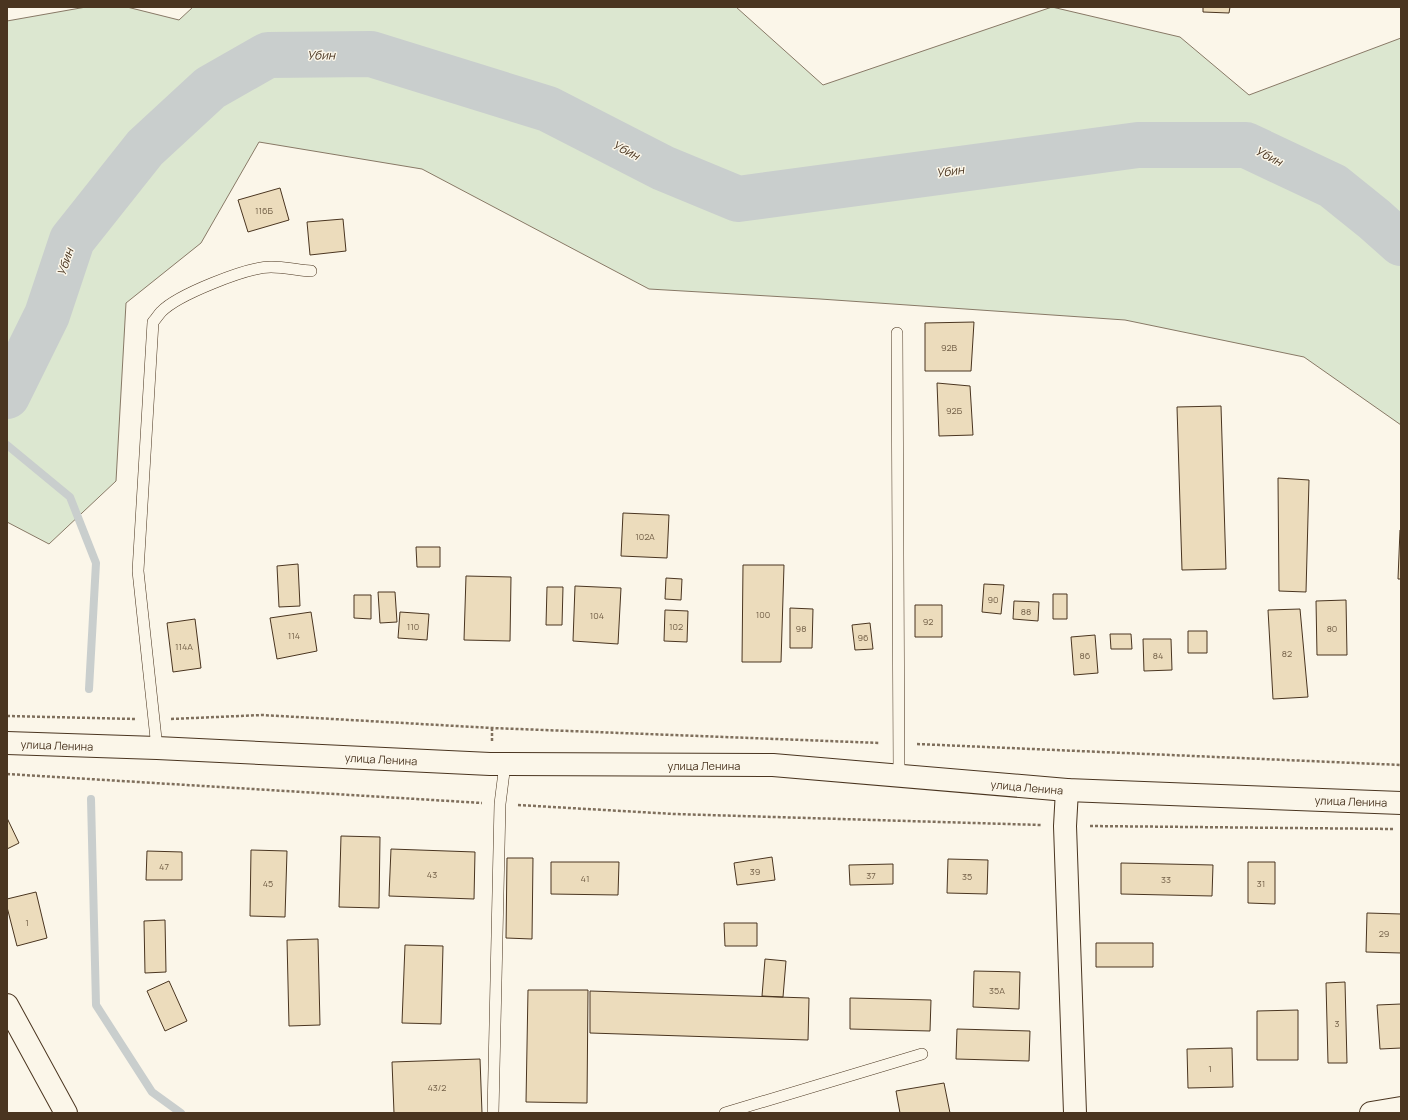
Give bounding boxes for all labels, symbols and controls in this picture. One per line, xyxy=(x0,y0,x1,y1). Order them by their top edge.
water label: Убин xyxy=(307,46,336,64)
water label: Убин xyxy=(610,136,643,164)
water label: Убин xyxy=(1253,142,1286,170)
water label: Убин xyxy=(935,160,966,181)
house number: 116Б xyxy=(255,204,274,217)
water label: Убин xyxy=(53,245,78,278)
house number: 92В xyxy=(941,341,958,354)
house number: 92Б xyxy=(946,404,963,417)
house number: 102А xyxy=(635,530,655,543)
house number: 90 xyxy=(987,593,999,606)
house number: 88 xyxy=(1021,605,1031,618)
house number: 100 xyxy=(756,608,770,621)
house number: 104 xyxy=(590,609,604,622)
house number: 92 xyxy=(923,615,933,628)
house number: 110 xyxy=(407,620,419,633)
house number: 102 xyxy=(669,620,683,633)
house number: 98 xyxy=(796,622,806,635)
house number: 80 xyxy=(1327,622,1337,635)
house number: 114 xyxy=(288,629,300,642)
house number: 96 xyxy=(857,631,869,644)
house number: 114А xyxy=(175,640,193,653)
house number: 82 xyxy=(1282,647,1292,660)
house number: 86 xyxy=(1080,649,1091,662)
house number: 84 xyxy=(1153,649,1163,662)
street label: улица Ленина xyxy=(20,736,94,754)
street label: улица Ленина xyxy=(344,750,418,768)
street label: улица Ленина xyxy=(668,758,740,773)
street label: улица Ленина xyxy=(990,776,1064,798)
street label: улица Ленина xyxy=(1314,792,1388,810)
house number: 47 xyxy=(159,860,169,873)
house number: 39 xyxy=(750,865,760,878)
house number: 43 xyxy=(427,868,437,881)
house number: 37 xyxy=(866,869,876,882)
house number: 35 xyxy=(962,870,972,883)
house number: 41 xyxy=(581,872,589,885)
house number: 33 xyxy=(1161,873,1171,886)
house number: 45 xyxy=(263,877,273,890)
house number: 31 xyxy=(1257,877,1265,890)
house number: 1 xyxy=(25,916,29,929)
house number: 29 xyxy=(1379,927,1389,940)
house number: 35А xyxy=(989,984,1005,997)
house number: 3 xyxy=(1335,1017,1340,1030)
house number: 1 xyxy=(1208,1062,1212,1075)
house number: 43/2 xyxy=(428,1081,446,1094)

